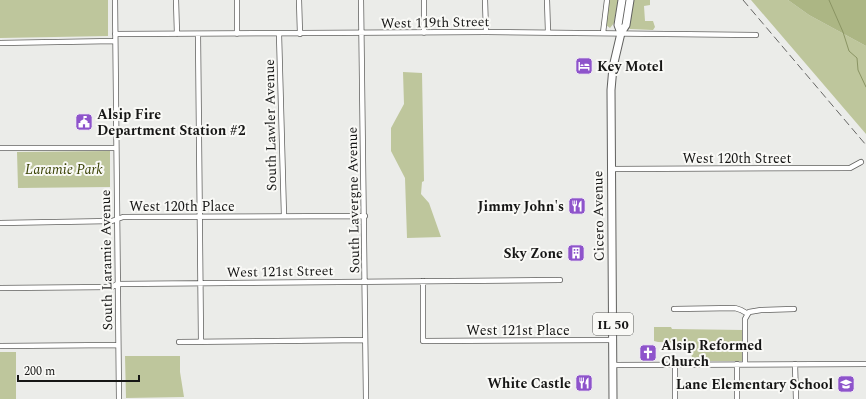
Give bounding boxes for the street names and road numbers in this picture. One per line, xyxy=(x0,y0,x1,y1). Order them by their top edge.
street label: West 119th Street xyxy=(380,11,490,34)
street label: South Lawler Avenue xyxy=(259,59,282,191)
street label: South Lavergne Avenue xyxy=(342,126,365,273)
street label: West 120th Street xyxy=(683,148,792,169)
street label: Cicero Avenue xyxy=(587,170,610,262)
street label: South Laramie Avenue xyxy=(95,189,118,331)
street label: West 120th Place xyxy=(129,196,235,217)
street label: West 121st Street xyxy=(226,260,334,283)
road number: IL 50 xyxy=(593,313,633,335)
street label: West 121st Place xyxy=(466,320,570,341)

